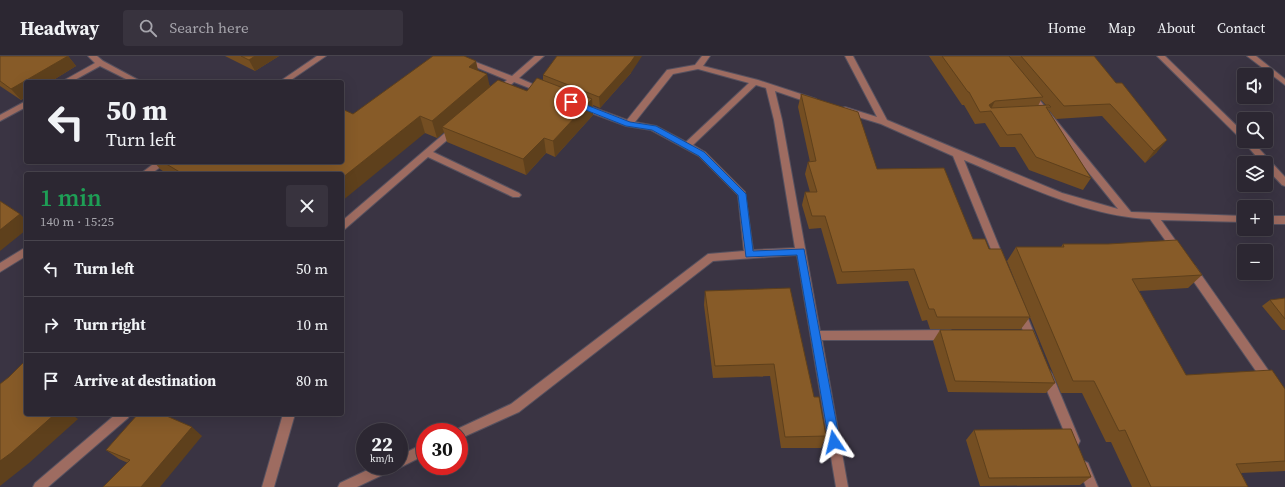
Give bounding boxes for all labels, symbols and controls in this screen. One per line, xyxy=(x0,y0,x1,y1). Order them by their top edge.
search box xyxy=(123,10,403,46)
text: Headway xyxy=(20,15,99,41)
icon: search xyxy=(137,17,159,39)
text: Search here xyxy=(169,17,249,38)
text: Home xyxy=(1048,18,1086,38)
text: Map xyxy=(1108,18,1135,38)
text: About xyxy=(1157,18,1195,38)
text: Contact xyxy=(1217,18,1265,38)
map controls xyxy=(1237,68,1273,280)
button: sound xyxy=(1237,68,1273,104)
pin xyxy=(554,85,588,119)
text: 50 m xyxy=(106,91,168,129)
icon: arrive xyxy=(560,91,582,113)
icon: left xyxy=(40,96,92,148)
button: search xyxy=(1237,112,1273,148)
text: Turn left xyxy=(106,127,176,152)
button: layers xyxy=(1237,156,1273,192)
text: 1 min xyxy=(40,181,102,214)
button: close xyxy=(286,185,328,227)
button: + xyxy=(1237,200,1273,236)
text: 140 m · 15:25 xyxy=(40,213,114,230)
button: − xyxy=(1237,244,1273,280)
icon: left xyxy=(40,258,62,280)
text: Turn left xyxy=(74,258,134,279)
text: 50 m xyxy=(296,258,328,279)
icon: right xyxy=(40,314,62,336)
text: Turn right xyxy=(74,314,146,335)
text: 10 m xyxy=(296,314,328,335)
icon: arrive xyxy=(40,370,62,392)
text: Arrive at destination xyxy=(74,370,216,391)
text: 80 m xyxy=(296,370,328,391)
position arrow xyxy=(813,421,855,463)
speed limit sign: 30 xyxy=(416,423,468,475)
text: 22 xyxy=(371,430,393,458)
text: km/h xyxy=(370,452,394,465)

